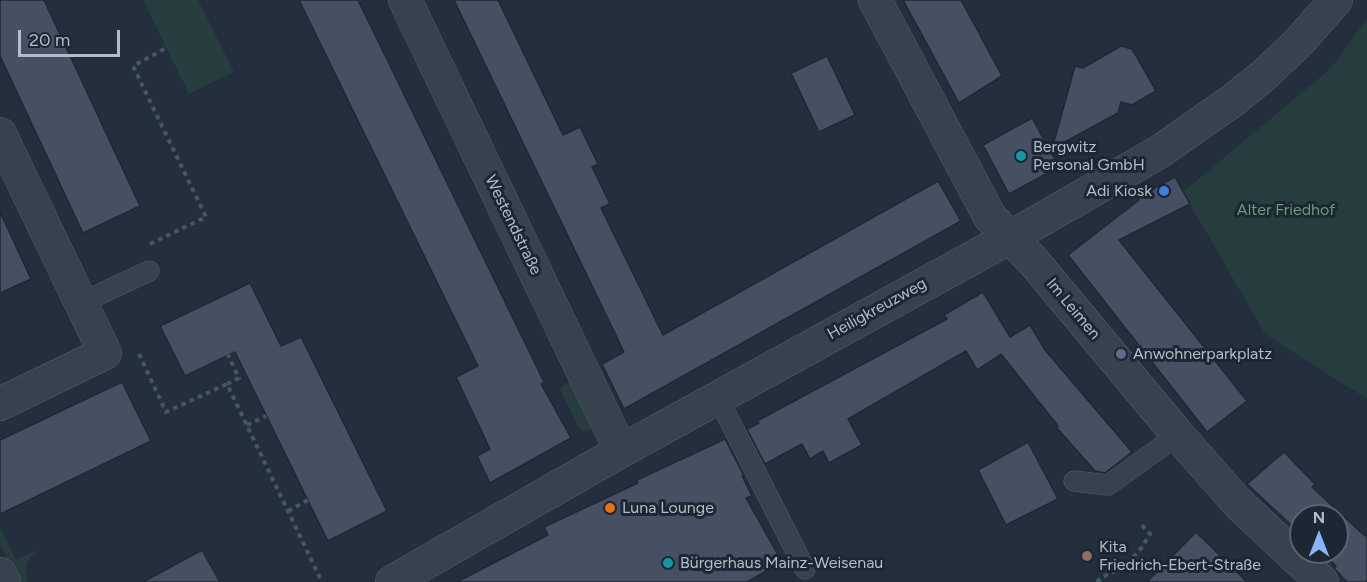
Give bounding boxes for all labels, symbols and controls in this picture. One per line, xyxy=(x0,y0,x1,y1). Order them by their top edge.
scale bar xyxy=(21,18,123,56)
text: 20 m xyxy=(29,29,70,51)
place label: Bergwitz Personal GmbH xyxy=(1033,137,1145,175)
marker: Bergwitz Personal GmbH xyxy=(1014,149,1028,163)
street label: Westendstraße xyxy=(481,172,545,278)
place label: Adi Kiosk xyxy=(1086,181,1152,201)
marker: Adi Kiosk xyxy=(1157,184,1171,198)
park label: Alter Friedhof xyxy=(1237,200,1335,220)
street label: Heiligkreuzweg xyxy=(824,274,930,344)
street label: Im Leimen xyxy=(1042,275,1104,343)
place label: Anwohnerparkplatz xyxy=(1133,344,1272,364)
marker: Anwohnerparkplatz xyxy=(1114,347,1128,361)
place label: Luna Lounge xyxy=(622,498,714,518)
marker: Luna Lounge xyxy=(603,501,617,515)
north arrow xyxy=(1289,504,1349,564)
text: N xyxy=(1313,508,1325,527)
place label: Kita Friedrich-Ebert-Straße xyxy=(1099,537,1261,575)
marker: Kita Friedrich-Ebert-Straße xyxy=(1080,549,1094,563)
place label: Bürgerhaus Mainz-Weisenau xyxy=(680,553,883,573)
marker: Bürgerhaus Mainz-Weisenau xyxy=(661,556,675,570)

